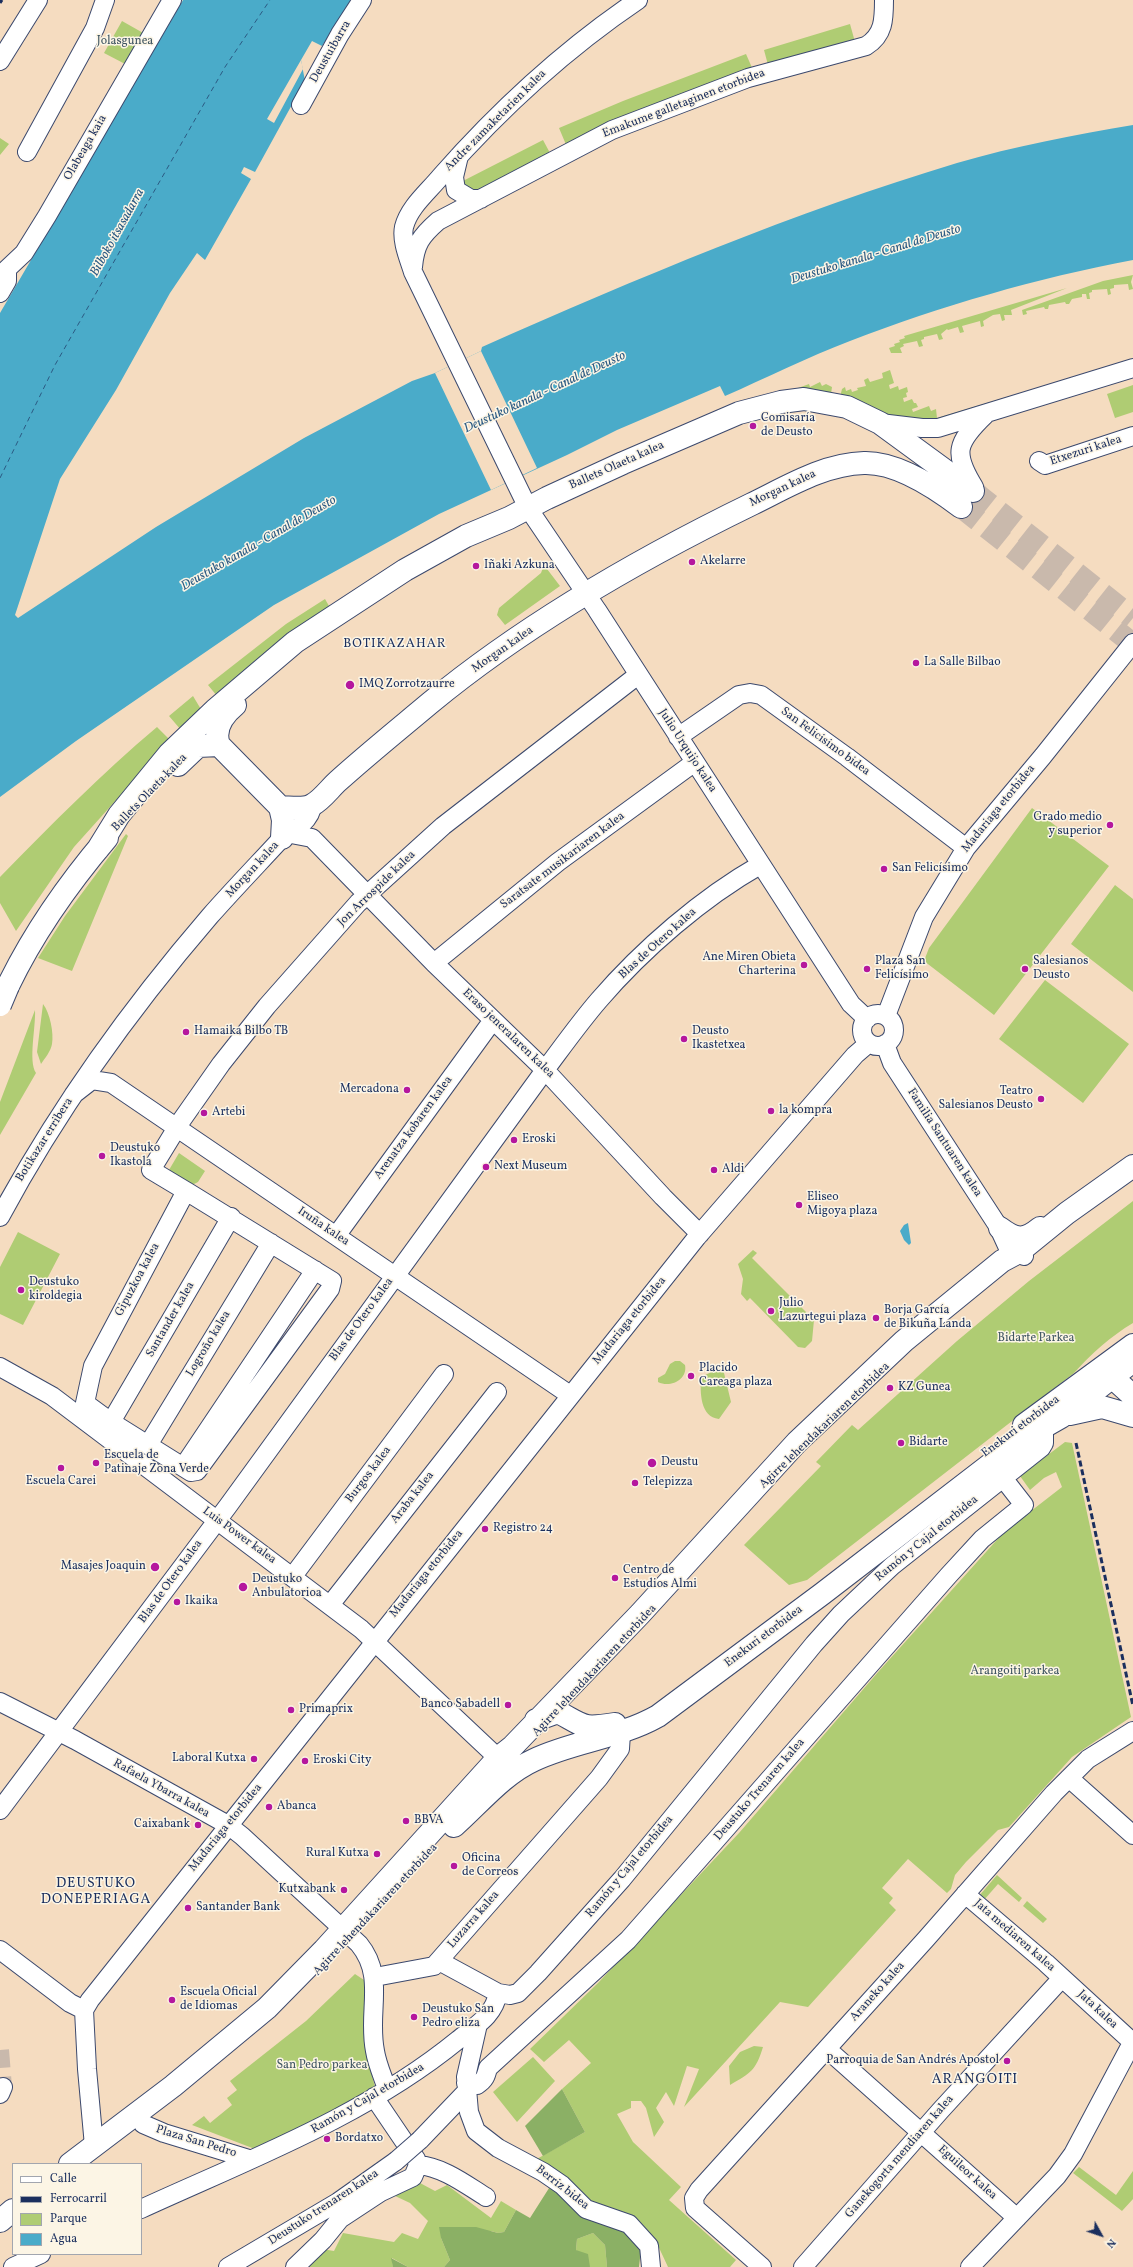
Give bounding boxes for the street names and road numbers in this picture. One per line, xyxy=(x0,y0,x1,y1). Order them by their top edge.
street label: Deustuibarra xyxy=(307,18,355,86)
street label: Emakume galletaginen etorbidea xyxy=(601,66,767,142)
street label: Andre zamaketarien kalea xyxy=(442,67,550,175)
street label: Olabeaga kaia xyxy=(61,113,111,183)
street label: Etxezuri kalea xyxy=(1048,433,1124,469)
street label: Ballets Olaeta kalea xyxy=(567,439,667,493)
street label: Morgan kalea xyxy=(747,467,819,511)
street label: Morgan kalea xyxy=(469,624,537,676)
street label: San Felicisimo bidea xyxy=(778,705,872,779)
street label: Julio Urquijo kalea xyxy=(655,707,719,795)
street label: Ballets Olaeta kalea xyxy=(109,751,191,835)
street label: Madariaga etorbidea xyxy=(959,762,1039,856)
street label: Saratsate musikariaren kalea xyxy=(498,809,628,913)
street label: Morgan kalea xyxy=(223,839,283,901)
street label: Jon Arrospide kalea xyxy=(335,848,419,930)
street label: Blas de Otero kalea xyxy=(616,905,700,983)
street label: Eraso jeneralaren kalea xyxy=(459,986,557,1082)
street label: Arenatza kobaren kalea xyxy=(372,1074,456,1182)
street label: Familia Santuaren kalea xyxy=(903,1086,985,1200)
street label: Botikazar erribera xyxy=(13,1095,77,1185)
street label: Iruña kalea xyxy=(294,1204,352,1250)
street label: Gipuzkoa kalea xyxy=(113,1241,163,1319)
street label: Madariaga etorbidea xyxy=(590,1274,670,1368)
street label: Blas de Otero kalea xyxy=(327,1275,397,1365)
street label: Santander kalea xyxy=(144,1280,198,1360)
street label: Logroño kalea xyxy=(184,1308,234,1380)
street label: Agirre lehendakariaren etorbidea xyxy=(757,1360,893,1492)
street label: Enekuri etorbidea xyxy=(979,1393,1063,1461)
street label: Burgos kalea xyxy=(343,1444,395,1506)
street label: Araba kalea xyxy=(388,1469,438,1527)
street label: Ramón y Cajal etorbidea xyxy=(872,1493,982,1585)
street label: Luis Power kalea xyxy=(199,1504,279,1568)
street label: Madariaga etorbidea xyxy=(387,1527,467,1621)
street label: Blas de Otero kalea xyxy=(136,1537,206,1627)
street label: Agirre lehendakariaren etorbidea xyxy=(530,1602,660,1740)
street label: Enekuri etorbidea xyxy=(722,1603,806,1671)
street label: Deustuko Trenaren kalea xyxy=(712,1736,808,1844)
street label: Rafaela Ybarra kalea xyxy=(110,1756,212,1822)
street label: Madariaga etorbidea xyxy=(186,1781,266,1875)
street label: Ramón y Cajal etorbidea xyxy=(583,1813,677,1921)
street label: Agirre lehendakariaren etorbidea xyxy=(311,1841,441,1979)
street label: Luzarra kalea xyxy=(445,1888,503,1952)
street label: Jata mediaren kalea xyxy=(970,1897,1058,1975)
street label: Araneko kalea xyxy=(847,1959,909,2025)
street label: Jata kalea xyxy=(1074,1988,1120,2032)
street label: Ramón y Cajal etorbidea xyxy=(309,2061,427,2137)
street label: Ganekogorta mendiaren kalea xyxy=(843,2093,957,2221)
street label: Plaza San Pedro xyxy=(154,2123,238,2161)
street label: Eguileor kalea xyxy=(934,2143,1000,2203)
street label: Berriz bidea xyxy=(532,2163,592,2213)
street label: Deustuko trenaren kalea xyxy=(266,2167,382,2249)

